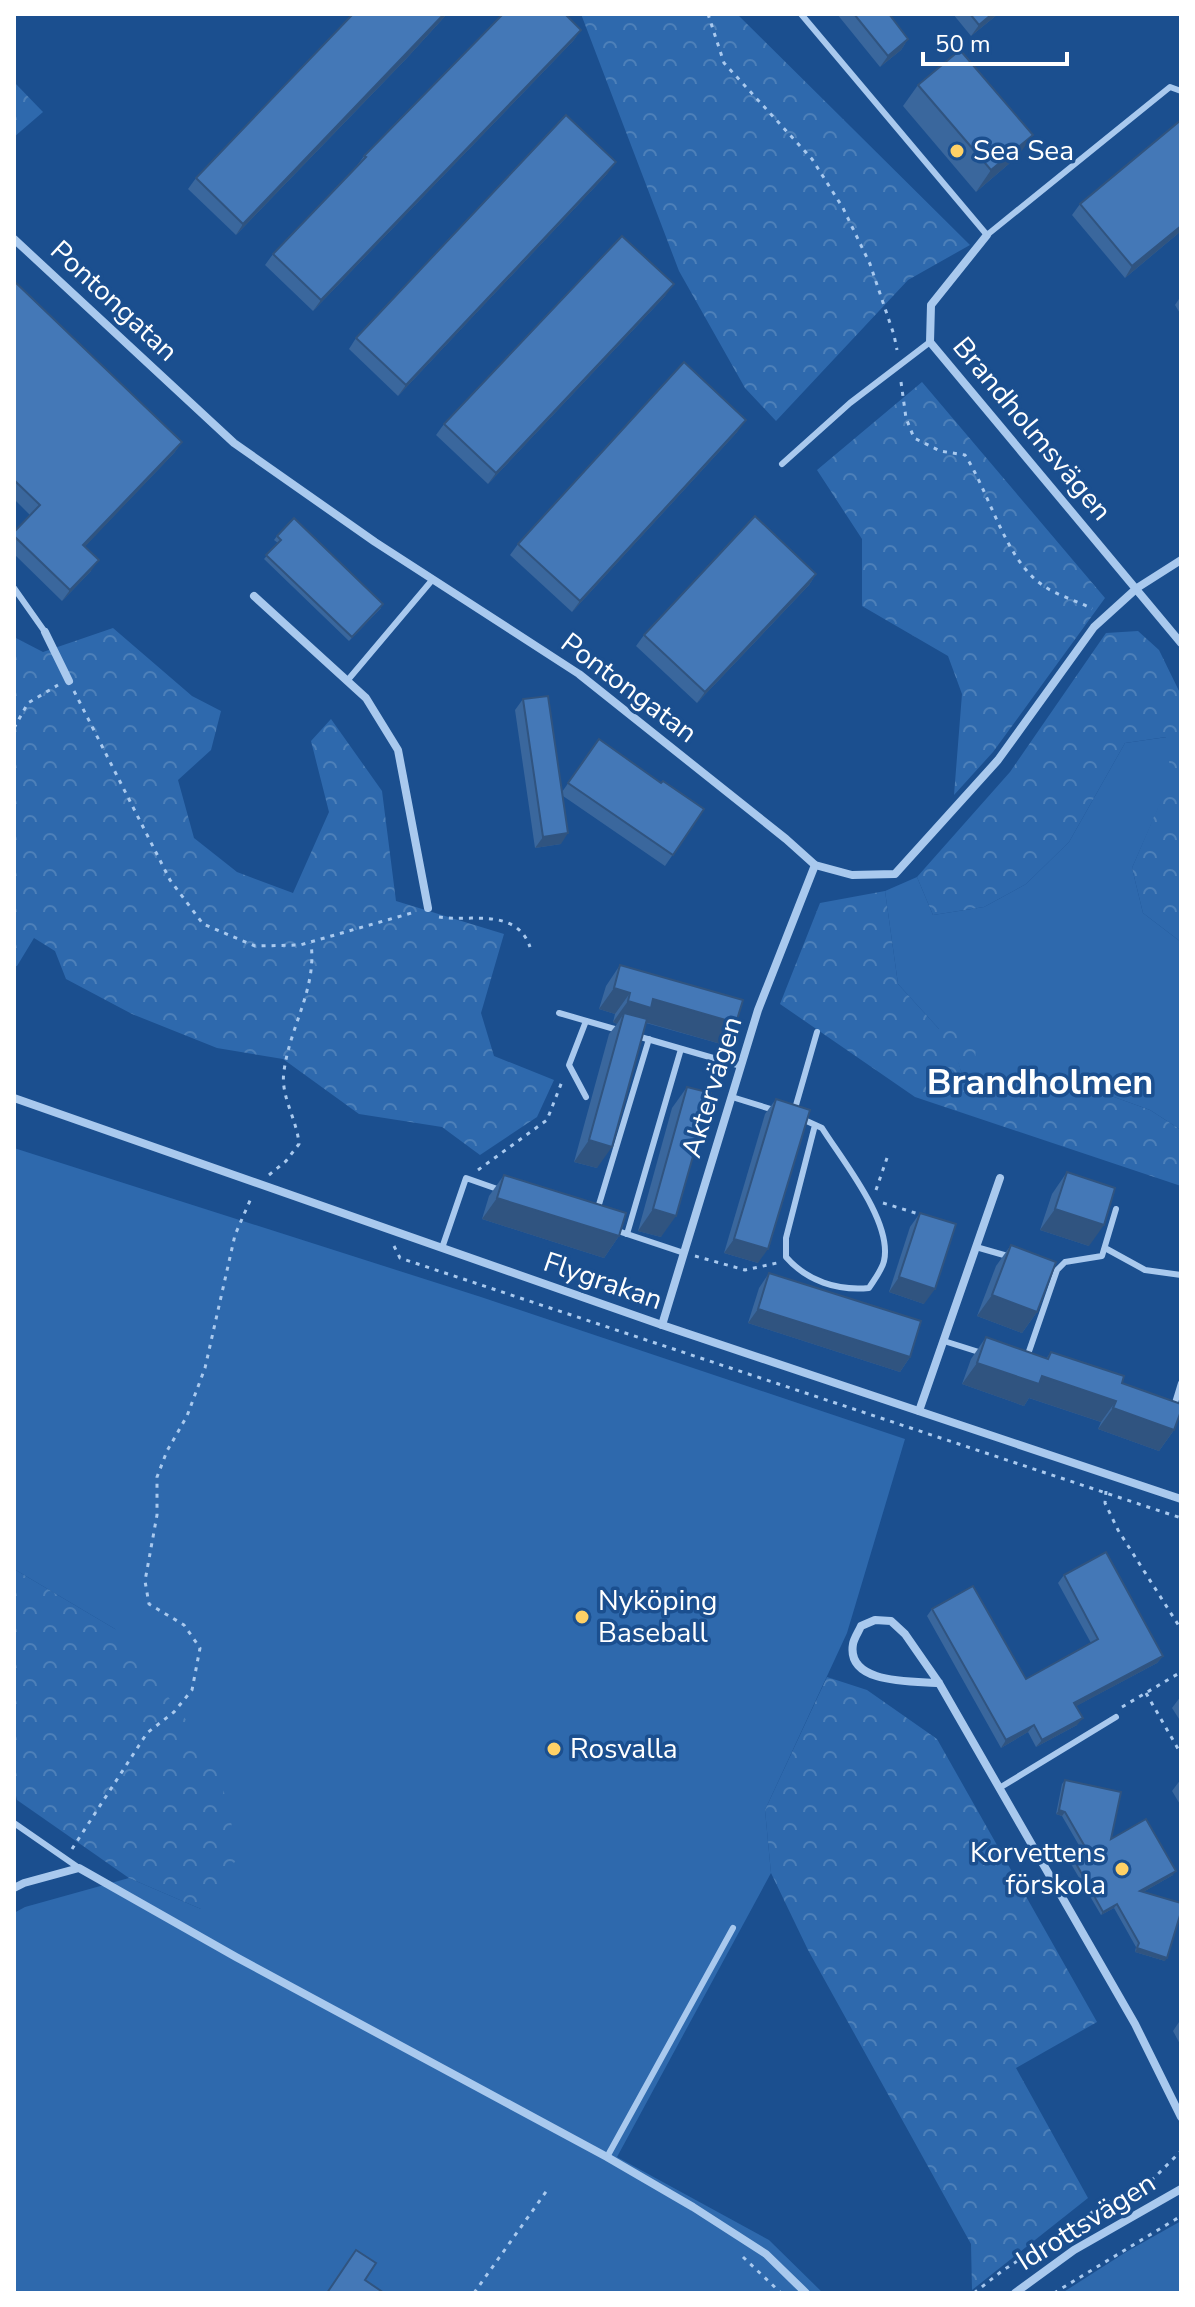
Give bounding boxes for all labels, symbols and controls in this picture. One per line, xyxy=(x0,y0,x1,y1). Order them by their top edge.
scale bar xyxy=(923,16,1067,66)
text: 50 m xyxy=(935,28,991,60)
place label: Sea Sea xyxy=(973,132,1074,170)
marker: Sea Sea xyxy=(948,142,966,160)
street label: Pontongatan xyxy=(42,232,186,370)
street label: Brandholmsvägen xyxy=(944,329,1120,529)
street label: Pontongatan xyxy=(553,624,705,752)
street label: Aktervägen xyxy=(673,1012,751,1162)
district label: Brandholmen xyxy=(927,1058,1153,1107)
street label: Flygrakan xyxy=(539,1243,667,1319)
place label: Nyköping Baseball xyxy=(598,1582,717,1652)
marker: Nyköping Baseball xyxy=(573,1608,591,1626)
place label: Rosvalla xyxy=(570,1730,678,1768)
marker: Rosvalla xyxy=(545,1740,563,1758)
place label: Korvettens förskola xyxy=(970,1834,1106,1904)
marker: Korvettens förskola xyxy=(1113,1860,1131,1878)
street label: Idrottsvägen xyxy=(1009,2164,1163,2280)

